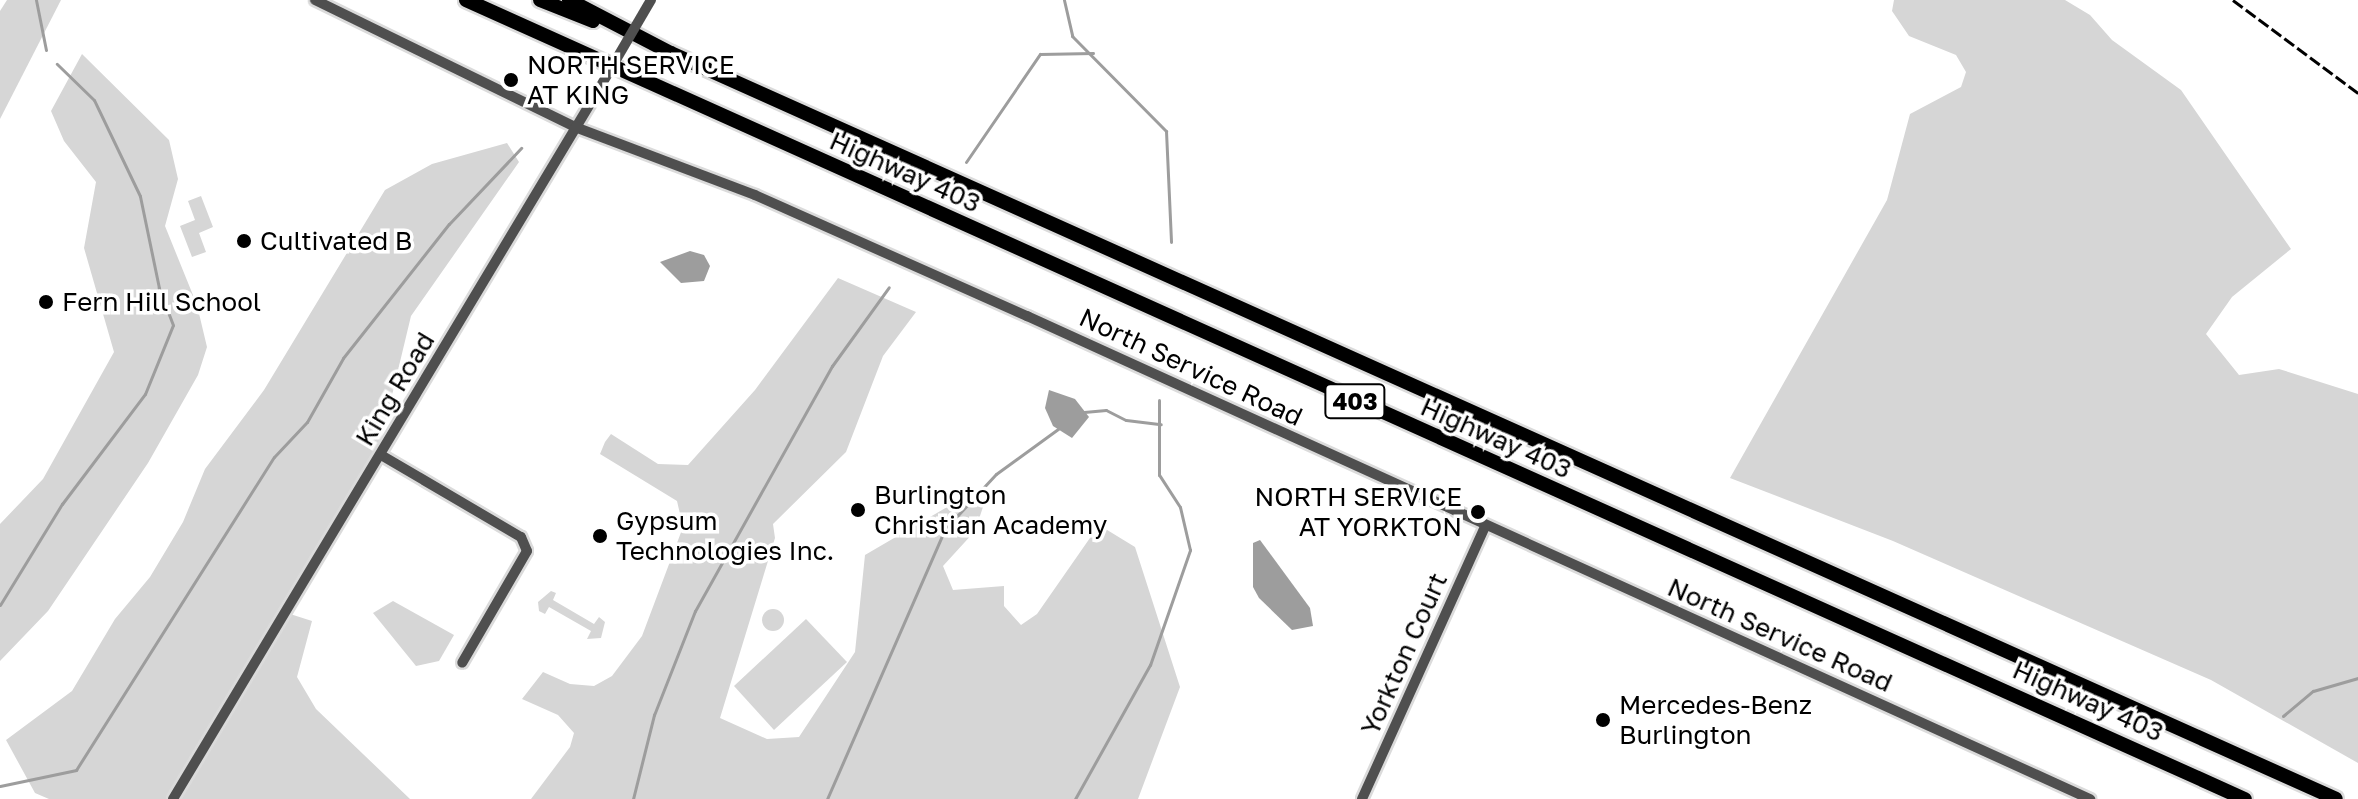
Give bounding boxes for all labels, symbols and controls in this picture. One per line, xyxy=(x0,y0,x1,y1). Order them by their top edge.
place label: NORTH SERVICE AT KING xyxy=(527,49,735,110)
marker: NORTH SERVICE AT KING xyxy=(502,71,520,89)
street label: Highway 403 xyxy=(825,125,985,219)
place label: Cultivated B xyxy=(260,225,412,257)
marker: Cultivated B xyxy=(235,232,253,250)
place label: Fern Hill School xyxy=(62,286,261,318)
marker: Fern Hill School xyxy=(37,293,55,311)
street label: North Service Road xyxy=(1075,302,1307,432)
street label: King Road xyxy=(349,326,441,452)
road number: 403 xyxy=(1323,381,1387,421)
street label: Highway 403 xyxy=(1416,391,1576,485)
place label: Burlington Christian Academy xyxy=(874,479,1107,540)
place label: NORTH SERVICE AT YORKTON xyxy=(1254,481,1462,542)
marker: Burlington Christian Academy xyxy=(849,501,867,519)
marker: NORTH SERVICE AT YORKTON xyxy=(1469,503,1487,521)
place label: Gypsum Technologies Inc. xyxy=(616,505,834,566)
marker: Gypsum Technologies Inc. xyxy=(591,527,609,545)
street label: Yorkton Court xyxy=(1354,568,1454,740)
street label: North Service Road xyxy=(1663,571,1897,699)
street label: Highway 403 xyxy=(2008,654,2168,748)
place label: Mercedes-Benz Burlington xyxy=(1619,689,1812,750)
marker: Mercedes-Benz Burlington xyxy=(1594,711,1612,729)

